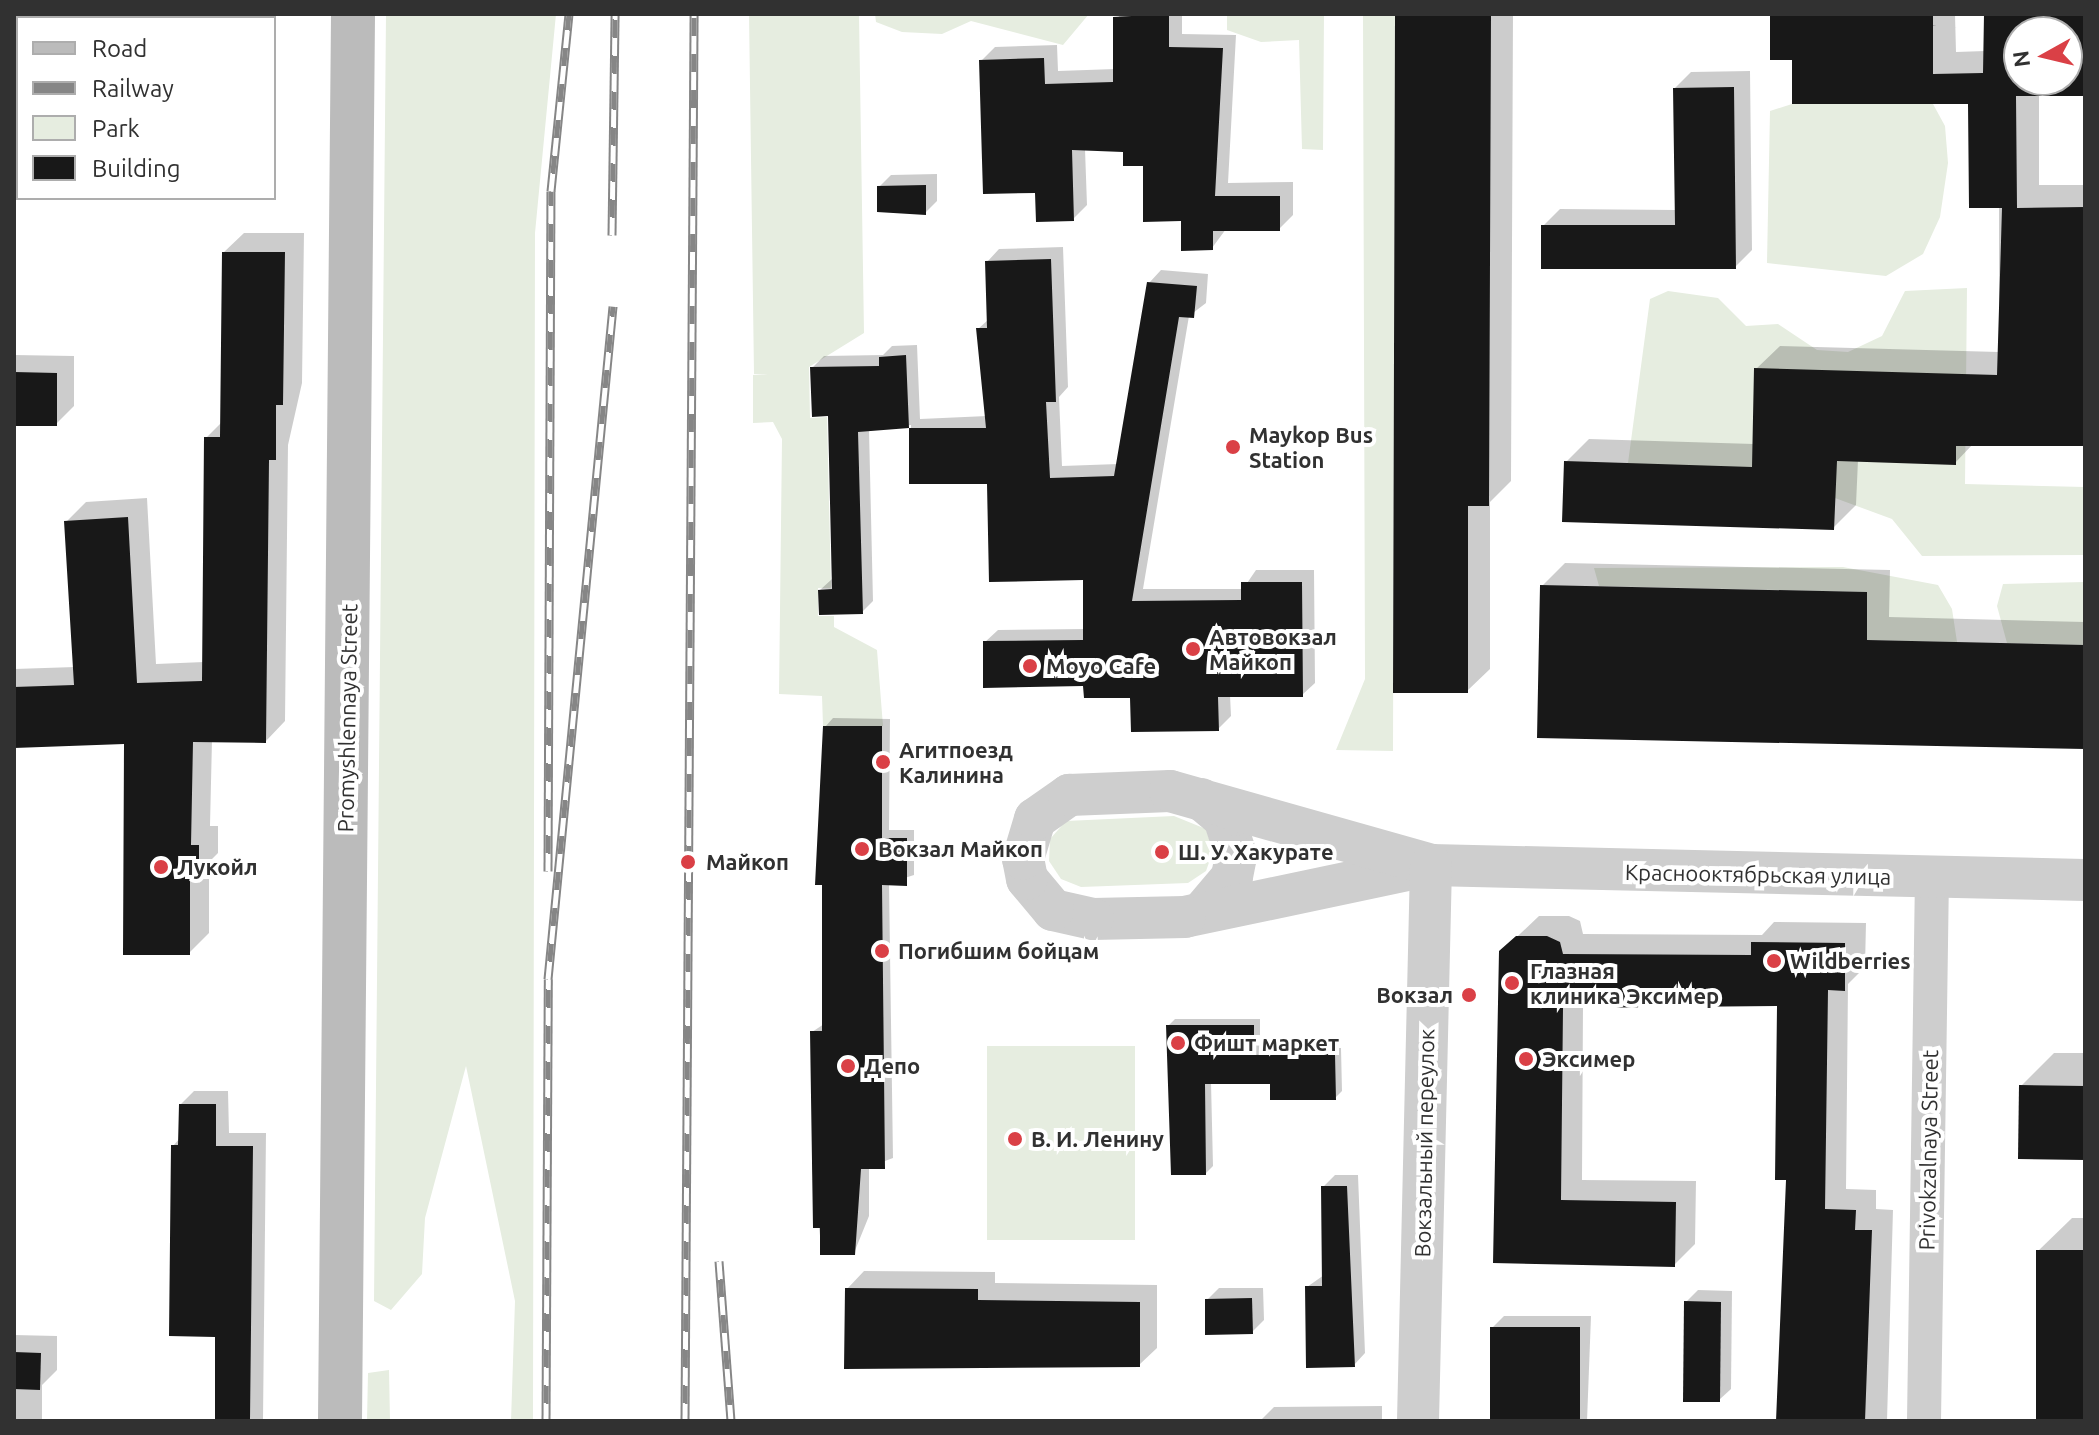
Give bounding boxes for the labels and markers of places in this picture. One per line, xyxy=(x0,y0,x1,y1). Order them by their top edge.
place label: Maykop Bus Station xyxy=(1249,421,1373,472)
marker: Maykop Bus Station xyxy=(1224,438,1242,456)
place label: Автовокзал Майкоп xyxy=(1209,623,1337,674)
marker: Автовокзал Майкоп xyxy=(1184,640,1202,658)
place label: Moyo Cafe xyxy=(1046,653,1156,679)
marker: Moyo Cafe xyxy=(1021,657,1039,675)
place label: Агитпоезд Калинина xyxy=(899,736,1013,788)
marker: Агитпоезд Калинина xyxy=(874,753,892,771)
place label: Вокзал Майкоп xyxy=(878,836,1043,862)
place label: Ш. У. Хакурате xyxy=(1178,839,1334,865)
marker: Вокзал Майкоп xyxy=(853,840,871,858)
marker: Ш. У. Хакурате xyxy=(1153,843,1171,861)
place label: Майкоп xyxy=(706,849,789,875)
marker: Майкоп xyxy=(677,851,699,873)
place label: Лукойл xyxy=(177,854,258,880)
marker: Лукойл xyxy=(152,858,170,876)
place label: Погибшим бойцам xyxy=(898,938,1099,964)
marker: Погибшим бойцам xyxy=(873,942,891,960)
place label: Wildberries xyxy=(1790,948,1911,974)
marker: Wildberries xyxy=(1765,952,1783,970)
place label: Глазная клиника Эксимер xyxy=(1530,957,1719,1008)
marker: Глазная клиника Эксимер xyxy=(1501,972,1523,994)
place label: Вокзал xyxy=(1376,982,1453,1008)
marker: Вокзал xyxy=(1460,986,1478,1004)
place label: Фишт маркет xyxy=(1194,1030,1339,1056)
marker: Фишт маркет xyxy=(1169,1034,1187,1052)
place label: Эксимер xyxy=(1542,1046,1635,1072)
marker: Эксимер xyxy=(1517,1050,1535,1068)
place label: Депо xyxy=(864,1053,920,1079)
marker: Депо xyxy=(839,1057,857,1075)
place label: В. И. Ленину xyxy=(1031,1126,1164,1152)
marker: В. И. Ленину xyxy=(1006,1130,1024,1148)

